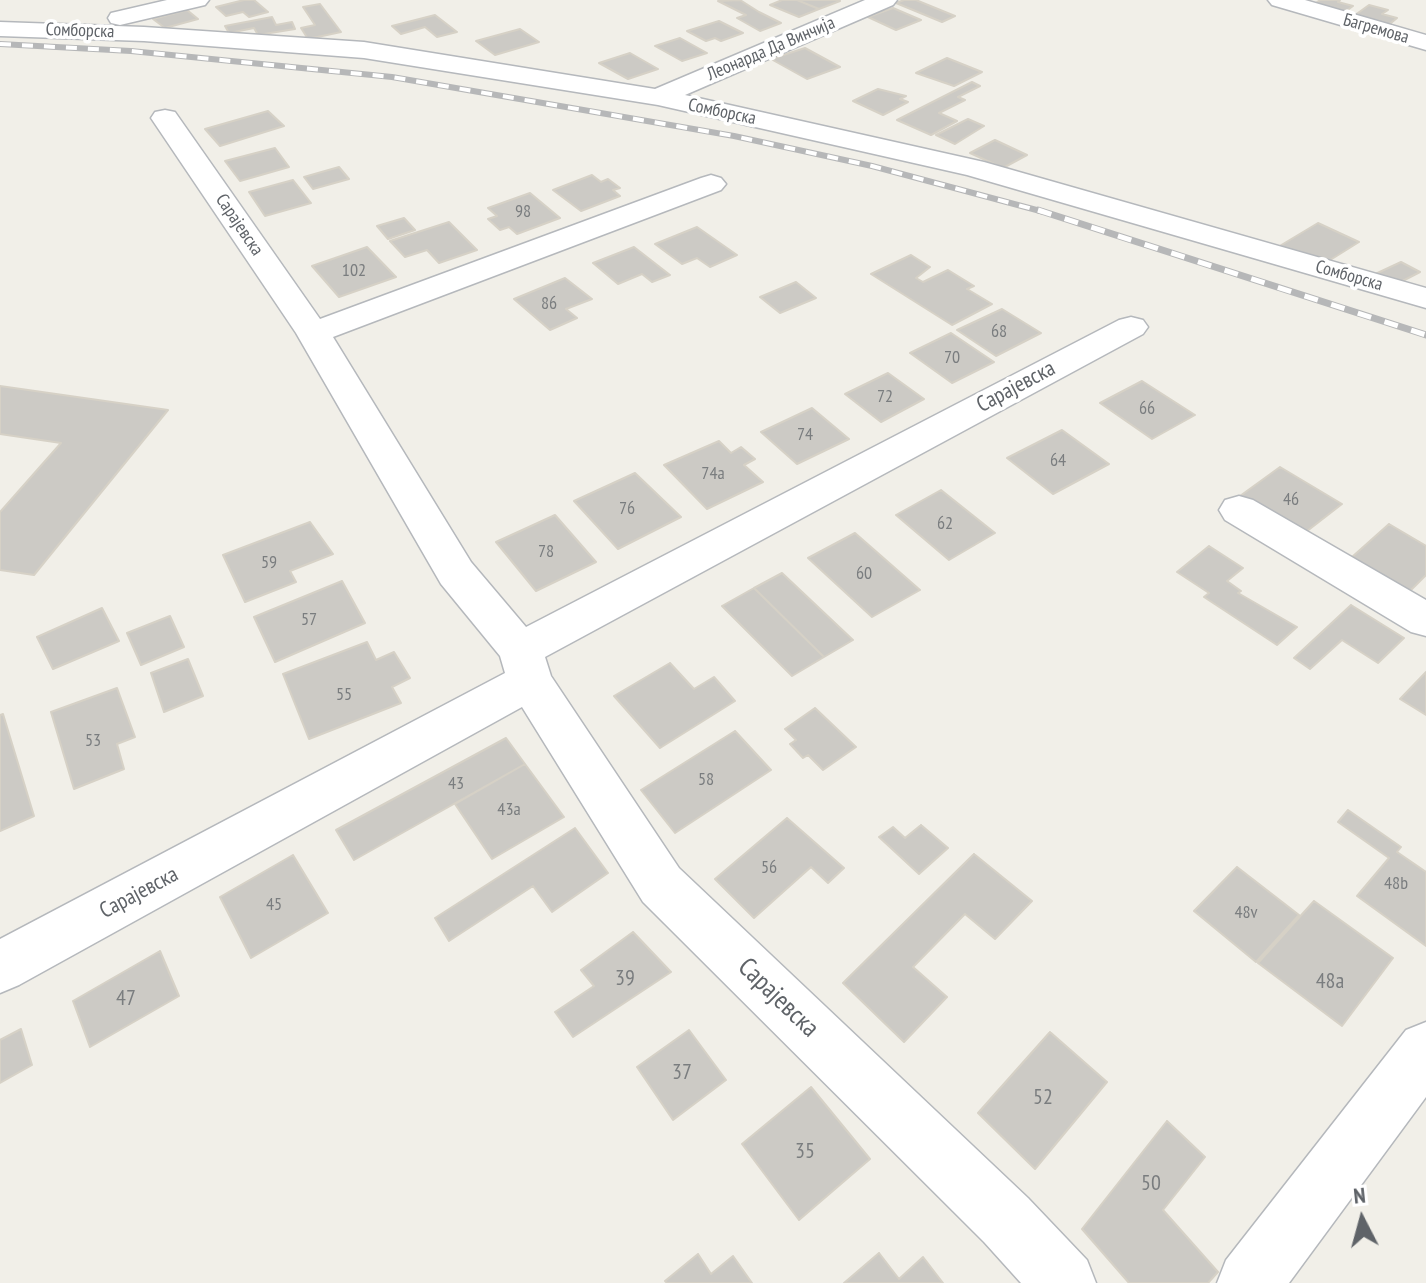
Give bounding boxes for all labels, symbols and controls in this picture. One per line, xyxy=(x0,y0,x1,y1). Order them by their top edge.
street label: Багремова xyxy=(1341,9,1411,49)
street label: Леонарда Да Винчија xyxy=(704,12,838,86)
street label: Сомборска xyxy=(45,19,115,43)
street label: Сомборска xyxy=(686,94,758,130)
street label: Сарајевска xyxy=(211,190,267,260)
house number: 98 xyxy=(515,201,531,223)
street label: Сомборска xyxy=(1313,256,1385,296)
house number: 102 xyxy=(342,260,366,282)
house number: 86 xyxy=(541,293,557,315)
house number: 68 xyxy=(991,321,1007,343)
house number: 70 xyxy=(944,347,960,369)
street label: Сарајевска xyxy=(972,355,1060,419)
house number: 72 xyxy=(877,386,893,408)
house number: 66 xyxy=(1139,398,1155,420)
house number: 74 xyxy=(797,424,813,446)
house number: 64 xyxy=(1050,450,1066,472)
house number: 74a xyxy=(701,463,725,485)
house number: 46 xyxy=(1283,489,1299,511)
house number: 76 xyxy=(619,498,635,520)
house number: 62 xyxy=(937,513,953,535)
house number: 78 xyxy=(538,541,554,563)
house number: 59 xyxy=(261,552,277,574)
house number: 60 xyxy=(856,563,872,585)
house number: 57 xyxy=(301,609,317,631)
house number: 55 xyxy=(336,684,352,706)
house number: 53 xyxy=(85,730,101,752)
house number: 58 xyxy=(698,769,714,791)
house number: 43 xyxy=(448,773,464,795)
house number: 43a xyxy=(497,799,521,821)
house number: 56 xyxy=(761,857,777,879)
street label: Сарајевска xyxy=(95,861,183,925)
house number: 48b xyxy=(1384,873,1408,895)
house number: 45 xyxy=(266,894,282,916)
house number: 48v xyxy=(1234,902,1258,924)
street label: Сарајевска xyxy=(731,952,825,1044)
house number: 39 xyxy=(615,966,635,992)
house number: 48a xyxy=(1316,969,1344,995)
house number: 47 xyxy=(116,986,136,1012)
house number: 37 xyxy=(672,1060,692,1086)
house number: 52 xyxy=(1033,1085,1053,1111)
house number: 35 xyxy=(795,1139,815,1165)
house number: 50 xyxy=(1141,1171,1161,1197)
north arrow xyxy=(1322,1179,1402,1259)
text: N xyxy=(1352,1181,1367,1210)

